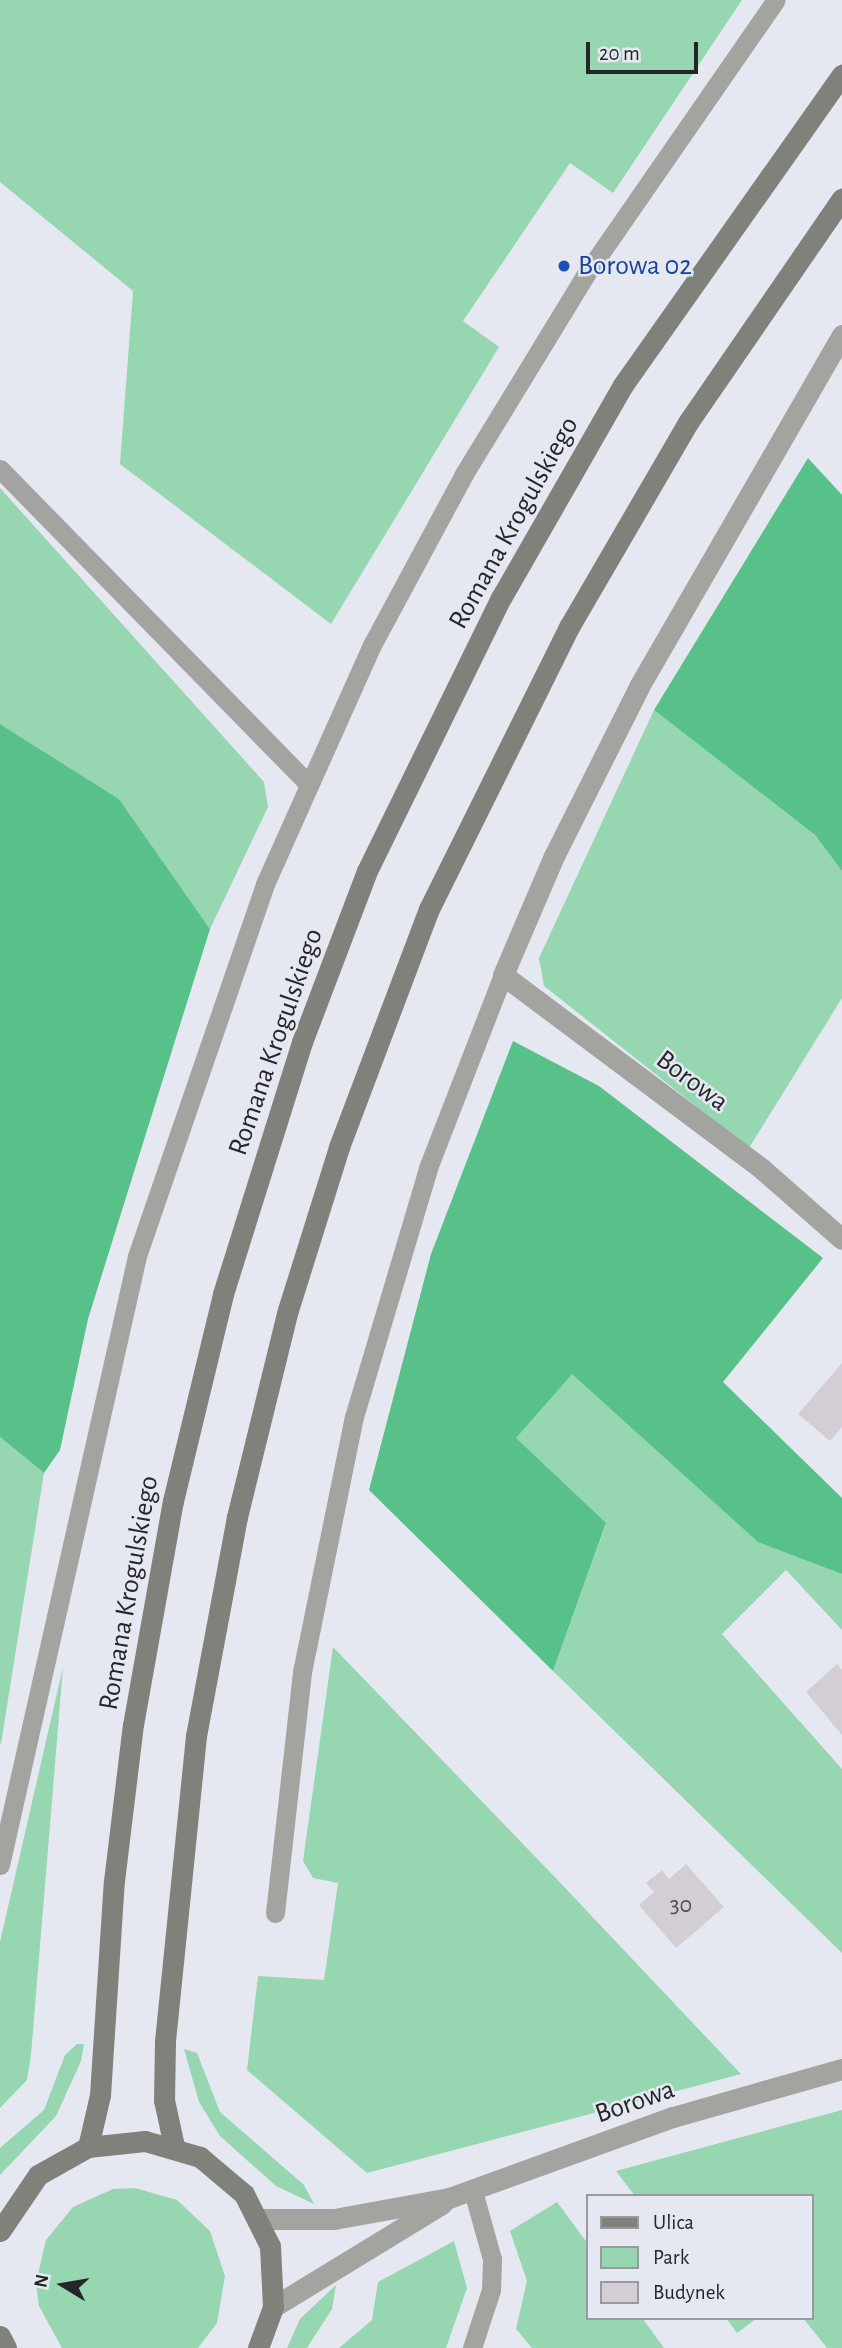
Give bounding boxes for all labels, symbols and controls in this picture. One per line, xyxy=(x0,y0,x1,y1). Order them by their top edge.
scale bar xyxy=(590,28,702,72)
text: 20 m xyxy=(599,43,640,64)
place label: Borowa 02 xyxy=(578,249,692,283)
marker: Borowa 02 xyxy=(556,258,572,274)
street label: Romana Krogulskiego xyxy=(442,411,586,635)
street label: Romana Krogulskiego xyxy=(221,924,331,1160)
street label: Borowa xyxy=(649,1043,735,1119)
street label: Romana Krogulskiego xyxy=(92,1473,166,1713)
house number: 30 xyxy=(670,1892,692,1920)
street label: Borowa xyxy=(591,2073,679,2131)
legend xyxy=(586,2194,814,2320)
text: Ulica xyxy=(653,2212,694,2233)
text: Park xyxy=(653,2247,689,2268)
north arrow xyxy=(28,2250,98,2320)
text: N xyxy=(31,2273,52,2289)
text: Budynek xyxy=(653,2282,725,2303)

